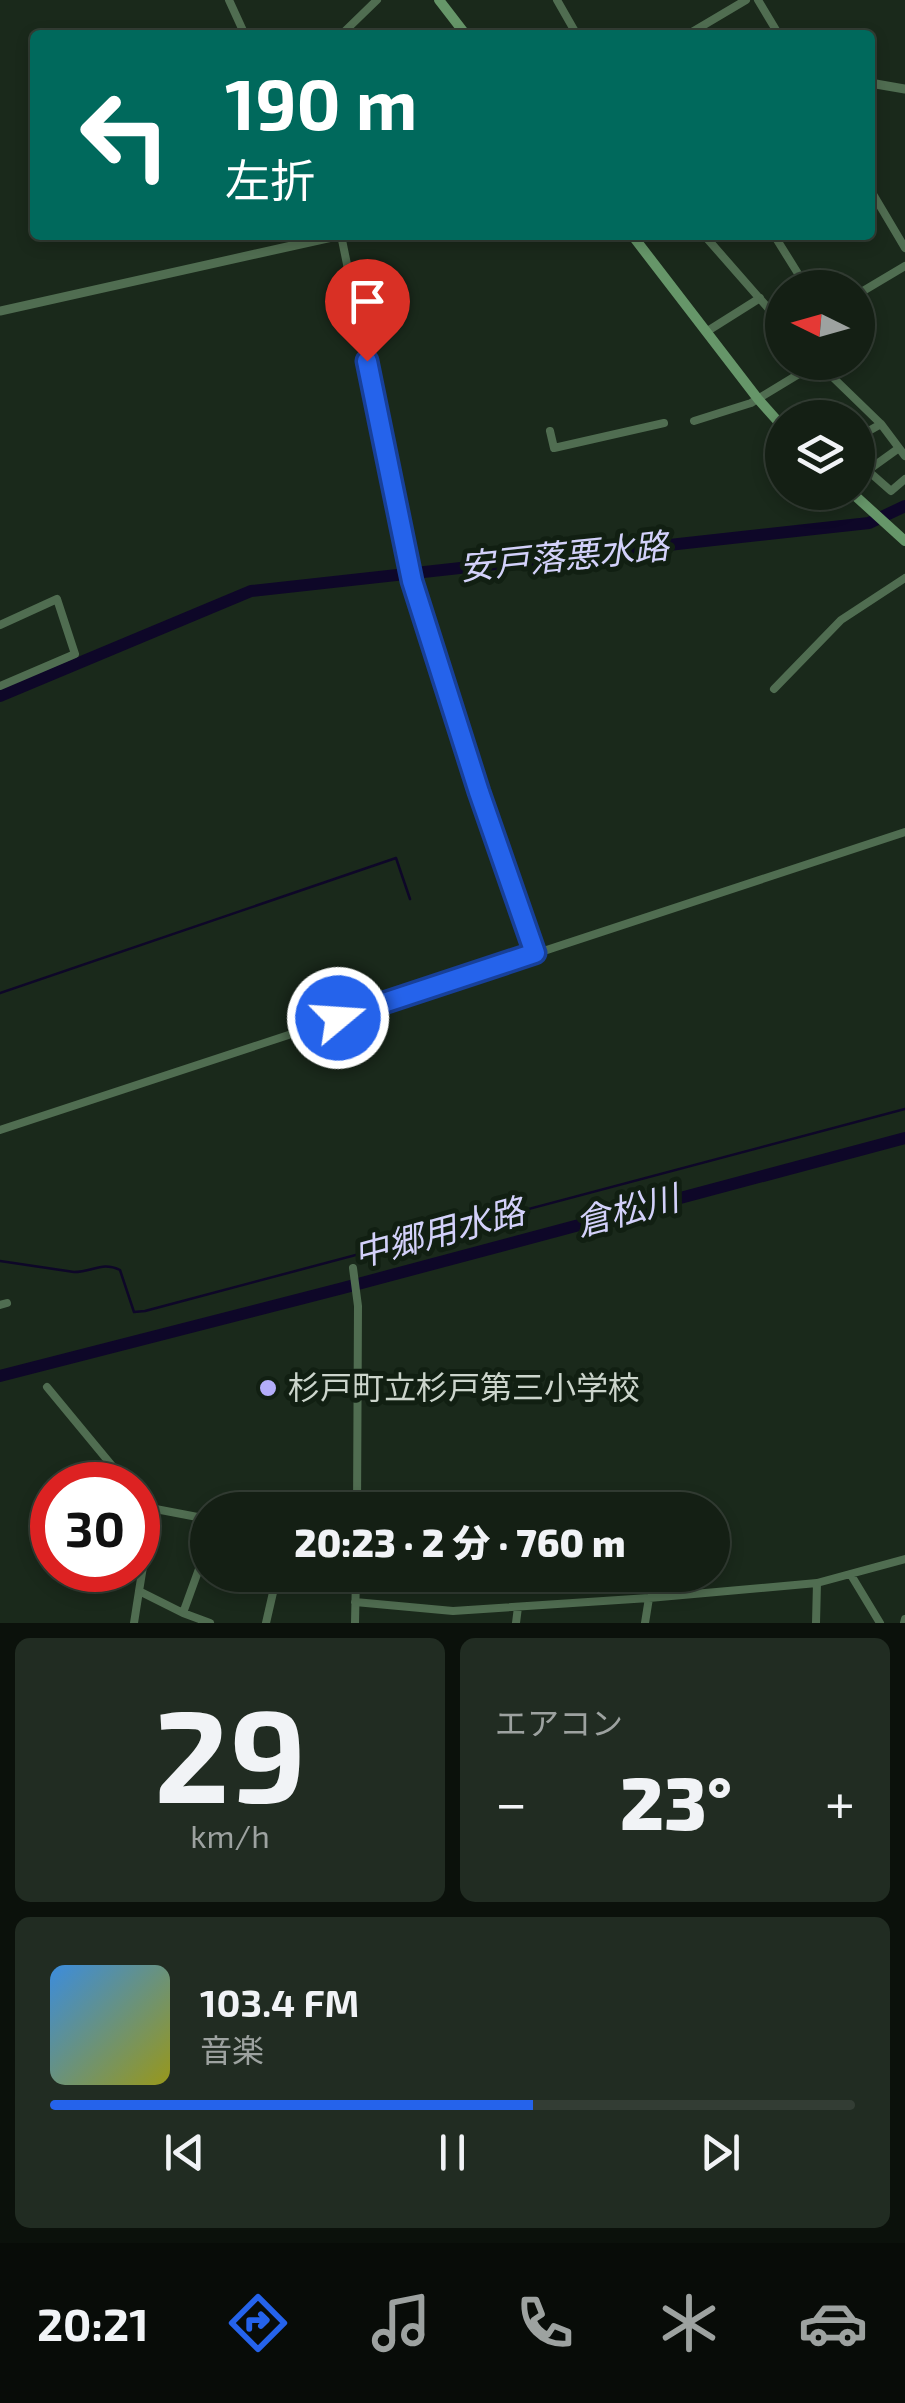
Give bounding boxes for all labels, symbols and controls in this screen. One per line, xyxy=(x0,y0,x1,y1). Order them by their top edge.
text: 190 m xyxy=(225,60,418,144)
icon: left xyxy=(60,70,190,200)
text: 左折 xyxy=(225,152,315,206)
pin xyxy=(325,259,410,362)
north arrow xyxy=(765,270,875,380)
map controls xyxy=(765,270,875,510)
icon: arrive xyxy=(340,274,395,329)
button: layers xyxy=(765,400,875,510)
water label: 安戸落悪水路 xyxy=(457,523,673,587)
position arrow xyxy=(286,966,390,1070)
water label: 倉松川 xyxy=(570,1174,686,1243)
water label: 中郷用水路 xyxy=(349,1187,531,1274)
place label: 杉戸町立杉戸第三小学校 xyxy=(288,1367,640,1405)
marker: 杉戸町立杉戸第三小学校 xyxy=(257,1377,279,1399)
speed limit sign: 30 xyxy=(30,1462,160,1592)
text: 20:23 · 2 分 · 760 m xyxy=(294,1519,626,1565)
text: 29 xyxy=(154,1673,306,1829)
text: エアコン xyxy=(495,1703,623,1741)
text: 23° xyxy=(620,1755,732,1845)
text: − xyxy=(495,1768,527,1834)
text: + xyxy=(825,1768,855,1834)
text: km/h xyxy=(190,1816,270,1854)
text: 103.4 FM xyxy=(200,1979,359,2025)
text: 音楽 xyxy=(200,2030,264,2068)
icon: previous xyxy=(157,2125,212,2180)
icon: pause xyxy=(425,2125,480,2180)
icon: next xyxy=(693,2125,748,2180)
icon: directions xyxy=(223,2288,293,2358)
icon: music xyxy=(366,2288,436,2358)
icon: phone xyxy=(510,2288,580,2358)
icon: climate xyxy=(654,2288,724,2358)
icon: car xyxy=(798,2288,868,2358)
text: 20:21 xyxy=(37,2296,149,2350)

